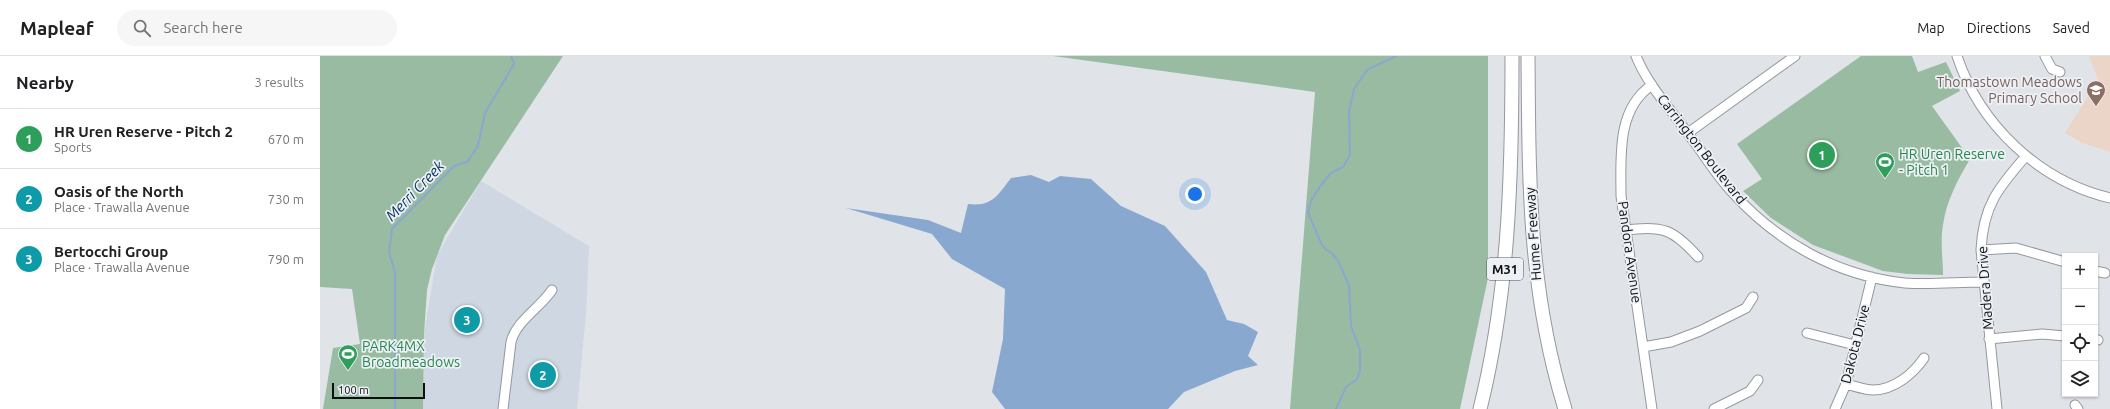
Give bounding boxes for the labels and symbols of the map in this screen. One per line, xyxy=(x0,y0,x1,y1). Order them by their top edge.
place label: Thomastown Meadows Primary School xyxy=(1937,74,2082,106)
school or university icon: Thomastown Meadows Primary School xyxy=(2085,79,2107,107)
street label: Carrington Boulevard xyxy=(1654,91,1750,207)
pin: 1 xyxy=(1809,140,1835,170)
place label: HR Uren Reserve - Pitch 1 xyxy=(1899,146,2005,178)
sports icon: HR Uren Reserve - Pitch 1 xyxy=(1874,151,1896,179)
water label: Merri Creek xyxy=(382,157,448,224)
your location xyxy=(1185,184,1205,204)
street label: Hume Freeway xyxy=(1522,187,1544,281)
street label: Pandora Avenue xyxy=(1615,200,1645,304)
street label: Madera Drive xyxy=(1974,246,1996,330)
road number: M31 xyxy=(1487,258,1523,280)
street label: Dakota Drive xyxy=(1837,303,1873,385)
pin: 3 xyxy=(454,305,480,335)
place label: PARK4MX Broadmeadows xyxy=(362,338,460,370)
sports icon: PARK4MX Broadmeadows xyxy=(337,343,359,371)
pin: 2 xyxy=(530,360,556,390)
scale bar xyxy=(332,381,425,400)

